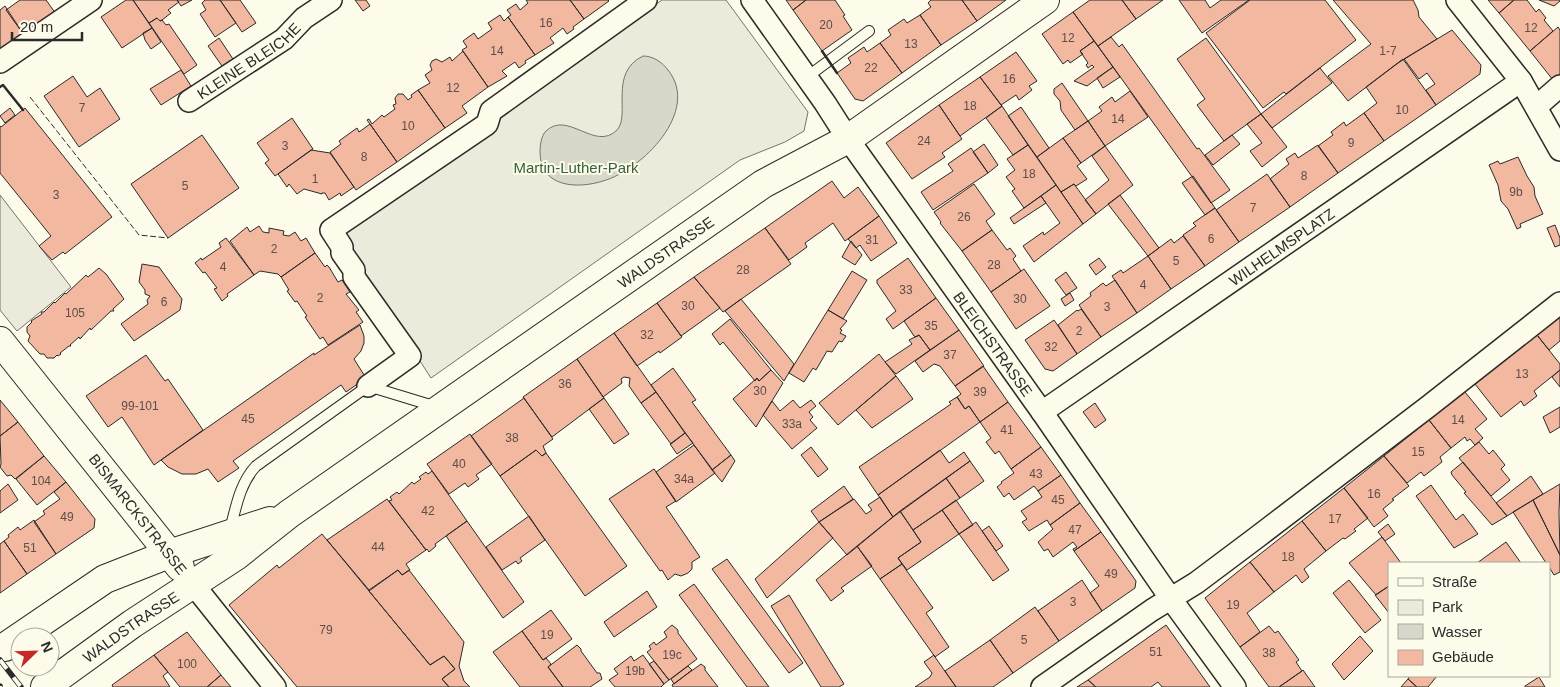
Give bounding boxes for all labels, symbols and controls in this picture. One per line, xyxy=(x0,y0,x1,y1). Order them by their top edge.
scale bar xyxy=(12,10,82,42)
house number: 16 xyxy=(539,16,553,30)
text: 20 m xyxy=(20,18,53,35)
house number: 20 xyxy=(819,18,833,32)
street label: KLEINE BLEICHE xyxy=(194,19,304,102)
house number: 12 xyxy=(1524,21,1538,35)
house number: 12 xyxy=(1061,31,1075,45)
house number: 13 xyxy=(904,37,918,51)
house number: 14 xyxy=(490,44,504,58)
house number: 1-7 xyxy=(1379,44,1397,58)
house number: 22 xyxy=(864,61,878,75)
house number: 16 xyxy=(1002,72,1016,86)
house number: 12 xyxy=(446,81,460,95)
house number: 18 xyxy=(963,99,977,113)
house number: 7 xyxy=(79,101,86,115)
house number: 10 xyxy=(1395,103,1409,117)
house number: 14 xyxy=(1111,112,1125,126)
house number: 10 xyxy=(401,119,415,133)
house number: 24 xyxy=(917,134,931,148)
house number: 9 xyxy=(1348,136,1355,150)
house number: 3 xyxy=(282,139,289,153)
house number: 8 xyxy=(361,150,368,164)
park label: Martin-Luther-Park xyxy=(513,159,639,176)
house number: 18 xyxy=(1022,167,1036,181)
house number: 8 xyxy=(1301,169,1308,183)
house number: 1 xyxy=(312,172,319,186)
house number: 5 xyxy=(182,179,189,193)
house number: 9b xyxy=(1509,185,1523,199)
house number: 3 xyxy=(53,188,60,202)
house number: 7 xyxy=(1250,201,1257,215)
street label: WILHELMSPLATZ xyxy=(1226,204,1337,289)
house number: 26 xyxy=(957,210,971,224)
street label: WALDSTRASSE xyxy=(614,213,717,291)
house number: 6 xyxy=(1208,232,1215,246)
house number: 31 xyxy=(865,233,879,247)
house number: 2 xyxy=(271,242,278,256)
house number: 5 xyxy=(1173,254,1180,268)
house number: 28 xyxy=(987,258,1001,272)
house number: 4 xyxy=(220,260,227,274)
house number: 28 xyxy=(736,263,750,277)
house number: 4 xyxy=(1140,278,1147,292)
house number: 33 xyxy=(899,283,913,297)
street label: BLEICHSTRASSE xyxy=(950,288,1036,399)
house number: 2 xyxy=(317,291,324,305)
house number: 30 xyxy=(1013,292,1027,306)
house number: 6 xyxy=(161,295,168,309)
house number: 30 xyxy=(681,299,695,313)
house number: 3 xyxy=(1104,300,1111,314)
house number: 105 xyxy=(65,306,85,320)
house number: 35 xyxy=(924,319,938,333)
house number: 2 xyxy=(1076,324,1083,338)
house number: 32 xyxy=(640,328,654,342)
house number: 32 xyxy=(1044,340,1058,354)
house number: 37 xyxy=(943,348,957,362)
house number: 13 xyxy=(1515,367,1529,381)
house number: 36 xyxy=(558,377,572,391)
house number: 30 xyxy=(753,384,767,398)
house number: 39 xyxy=(973,385,987,399)
house number: 99-101 xyxy=(121,399,159,413)
house number: 45 xyxy=(241,412,255,426)
house number: 14 xyxy=(1451,413,1465,427)
house number: 33a xyxy=(782,417,802,431)
house number: 41 xyxy=(1000,423,1014,437)
house number: 38 xyxy=(505,431,519,445)
house number: 15 xyxy=(1411,445,1425,459)
street label: BISMARCKSTRASSE xyxy=(86,450,190,578)
house number: 40 xyxy=(452,457,466,471)
house number: 43 xyxy=(1029,467,1043,481)
house number: 34a xyxy=(674,472,694,486)
house number: 104 xyxy=(31,474,51,488)
house number: 16 xyxy=(1367,487,1381,501)
house number: 45 xyxy=(1051,493,1065,507)
house number: 42 xyxy=(421,504,435,518)
house number: 49 xyxy=(60,510,74,524)
house number: 17 xyxy=(1328,512,1342,526)
house number: 47 xyxy=(1068,523,1082,537)
house number: 44 xyxy=(371,540,385,554)
house number: 51 xyxy=(23,541,37,555)
house number: 18 xyxy=(1281,550,1295,564)
legend xyxy=(1388,562,1550,677)
house number: 49 xyxy=(1104,567,1118,581)
text: Straße xyxy=(1432,573,1477,590)
street label: WALDSTRASSE xyxy=(79,587,182,665)
house number: 3 xyxy=(1070,595,1077,609)
house number: 19 xyxy=(1226,598,1240,612)
text: Park xyxy=(1432,598,1463,615)
house number: 79 xyxy=(319,623,333,637)
text: Wasser xyxy=(1432,623,1482,640)
north arrow xyxy=(10,627,60,677)
house number: 19 xyxy=(540,628,554,642)
house number: 5 xyxy=(1021,633,1028,647)
text: N xyxy=(38,639,56,655)
house number: 51 xyxy=(1149,645,1163,659)
house number: 38 xyxy=(1262,646,1276,660)
house number: 19c xyxy=(662,648,682,662)
text: Gebäude xyxy=(1432,648,1494,665)
house number: 100 xyxy=(177,657,197,671)
house number: 19b xyxy=(625,664,645,678)

